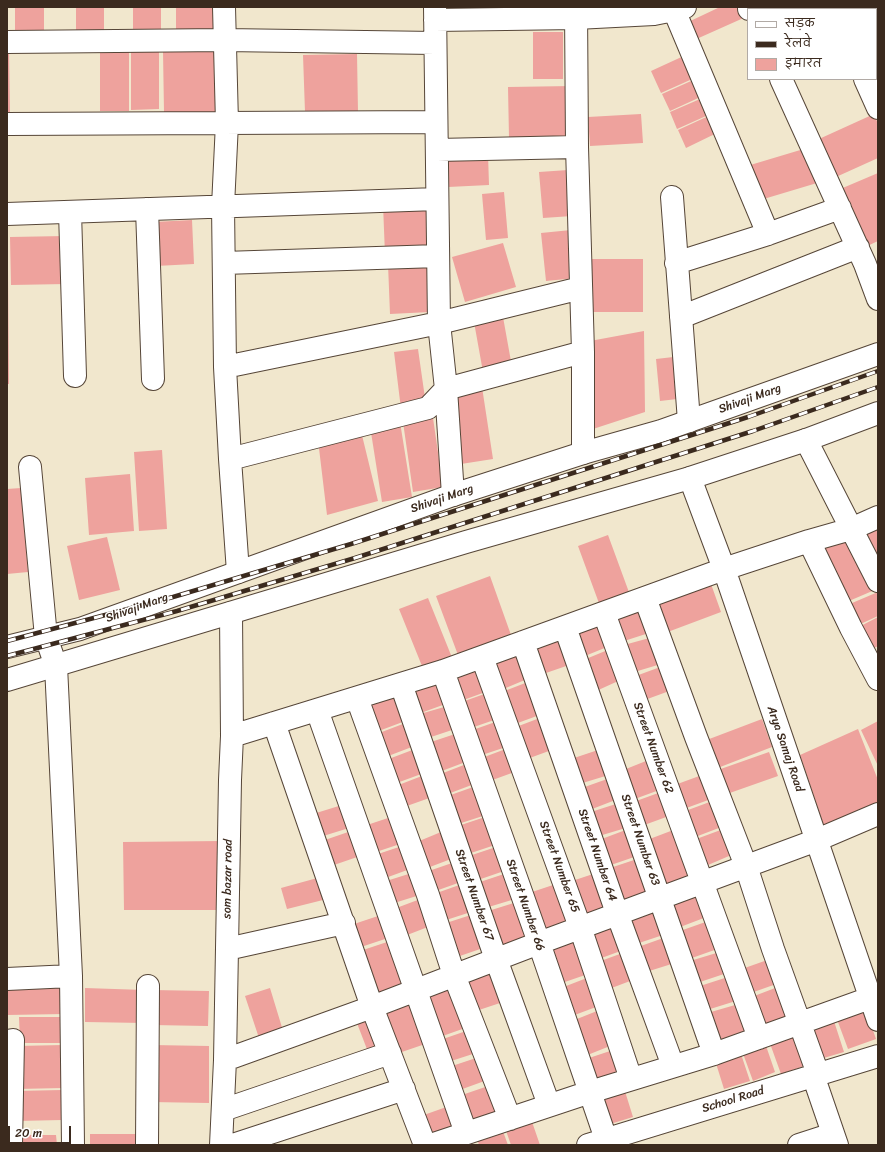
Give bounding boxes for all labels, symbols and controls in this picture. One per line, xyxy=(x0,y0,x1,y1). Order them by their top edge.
legend xyxy=(747,8,877,80)
text: सड़क xyxy=(785,12,815,34)
text: रेलवे xyxy=(785,32,811,54)
text: इमारत xyxy=(785,52,822,74)
street label: Shivaji Marg xyxy=(717,381,783,417)
street label: Shivaji Marg xyxy=(409,482,475,516)
street label: Shivaji Marg xyxy=(104,590,170,626)
street label: Street Number 62 xyxy=(630,700,676,796)
street label: Arya Samaj Road xyxy=(764,704,806,794)
street label: Street Number 63 xyxy=(618,792,662,888)
street label: Street Number 64 xyxy=(574,807,620,903)
street label: Street Number 65 xyxy=(536,819,582,915)
street label: som bazar road xyxy=(220,839,236,919)
street label: Street Number 67 xyxy=(452,847,496,943)
street label: Street Number 66 xyxy=(503,857,547,953)
street label: School Road xyxy=(700,1084,766,1116)
scale bar xyxy=(10,1118,73,1144)
text: 20 m xyxy=(15,1122,42,1144)

